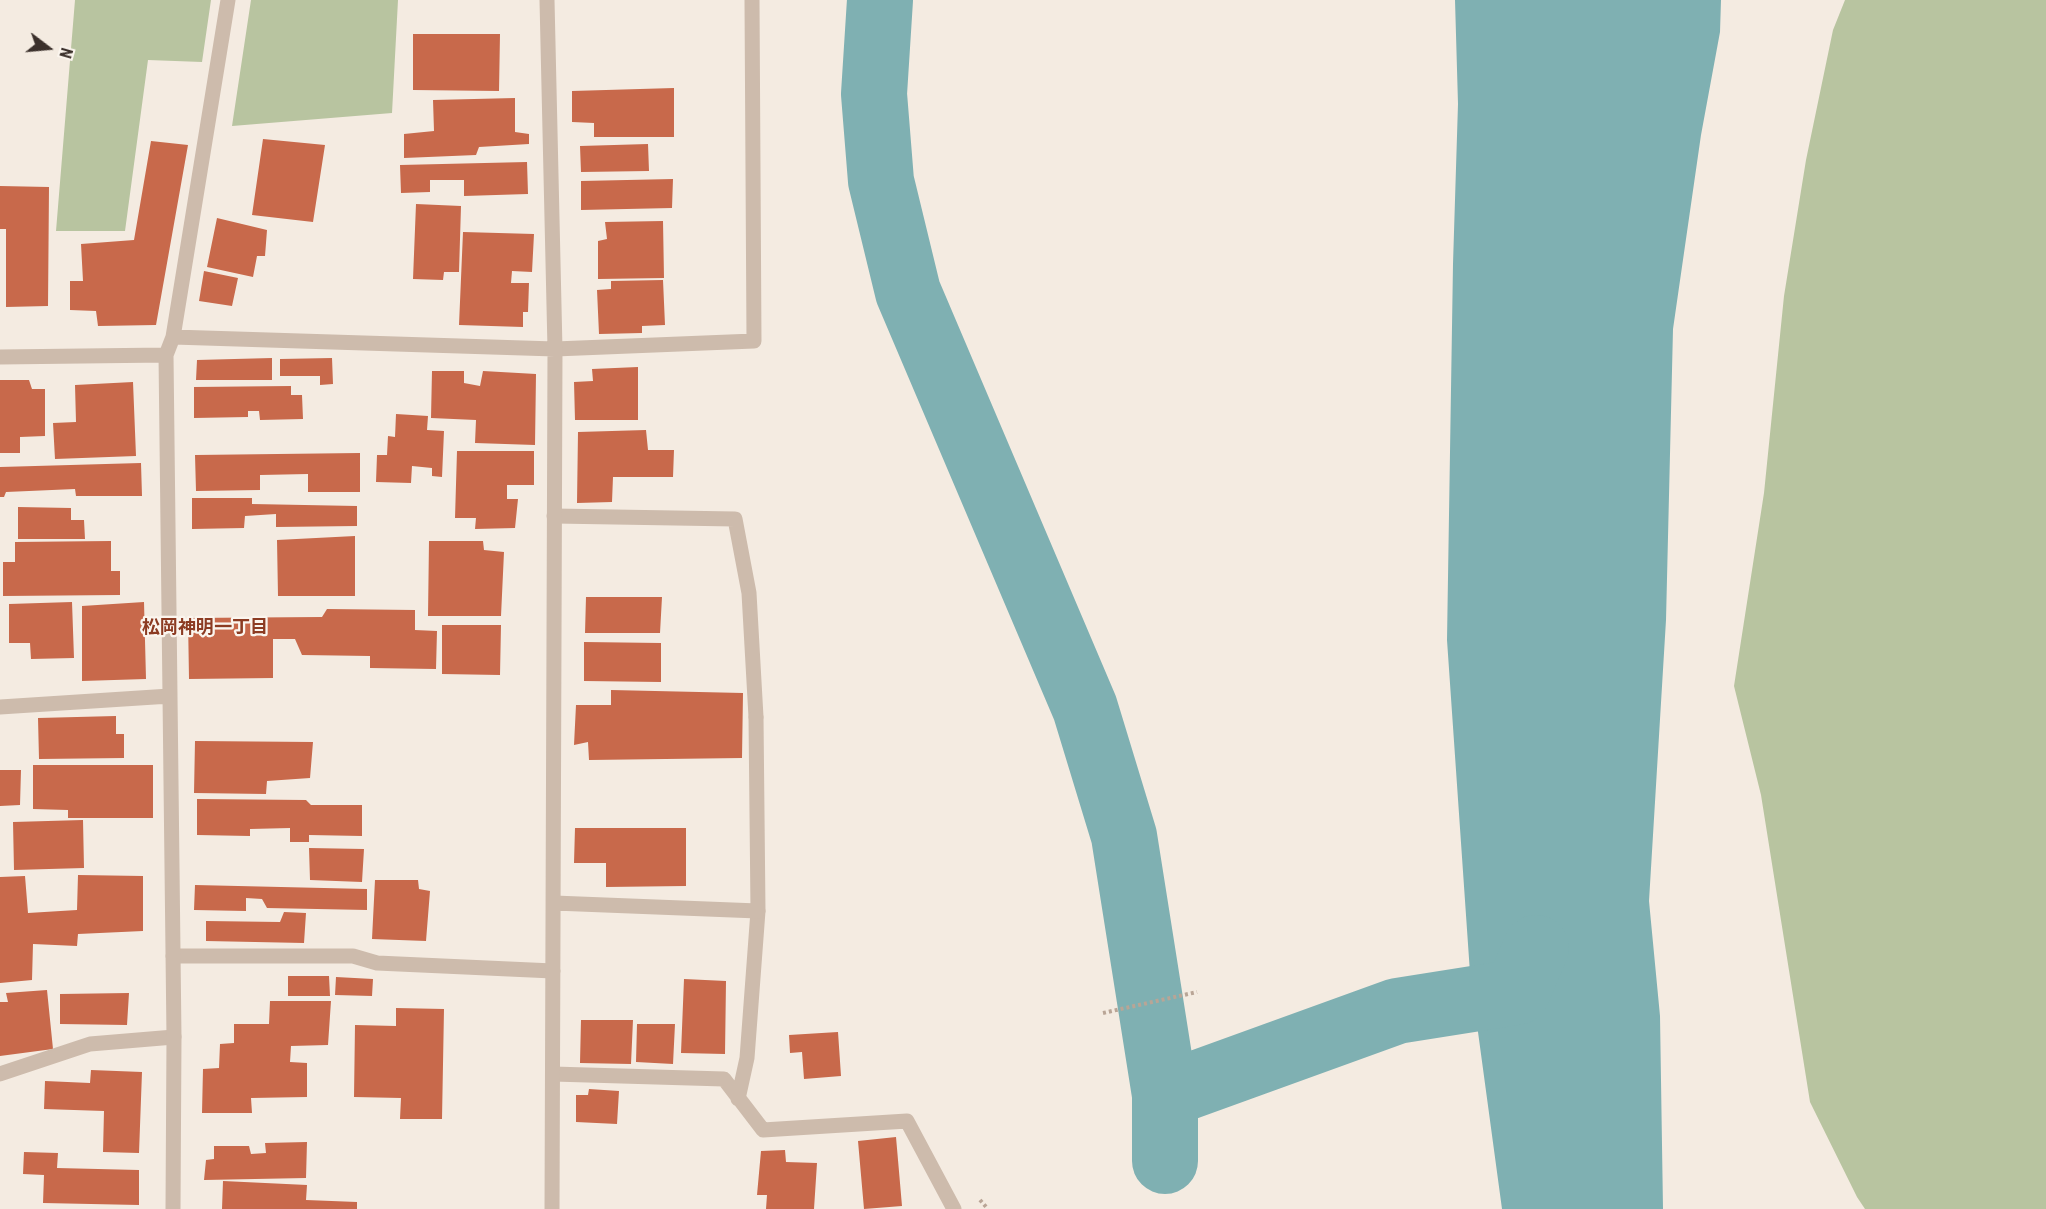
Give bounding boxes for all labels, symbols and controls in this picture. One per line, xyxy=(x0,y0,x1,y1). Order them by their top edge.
north arrow xyxy=(18,18,78,78)
text: N xyxy=(55,46,76,60)
district label: 松岡神明一丁目 xyxy=(142,617,268,639)

